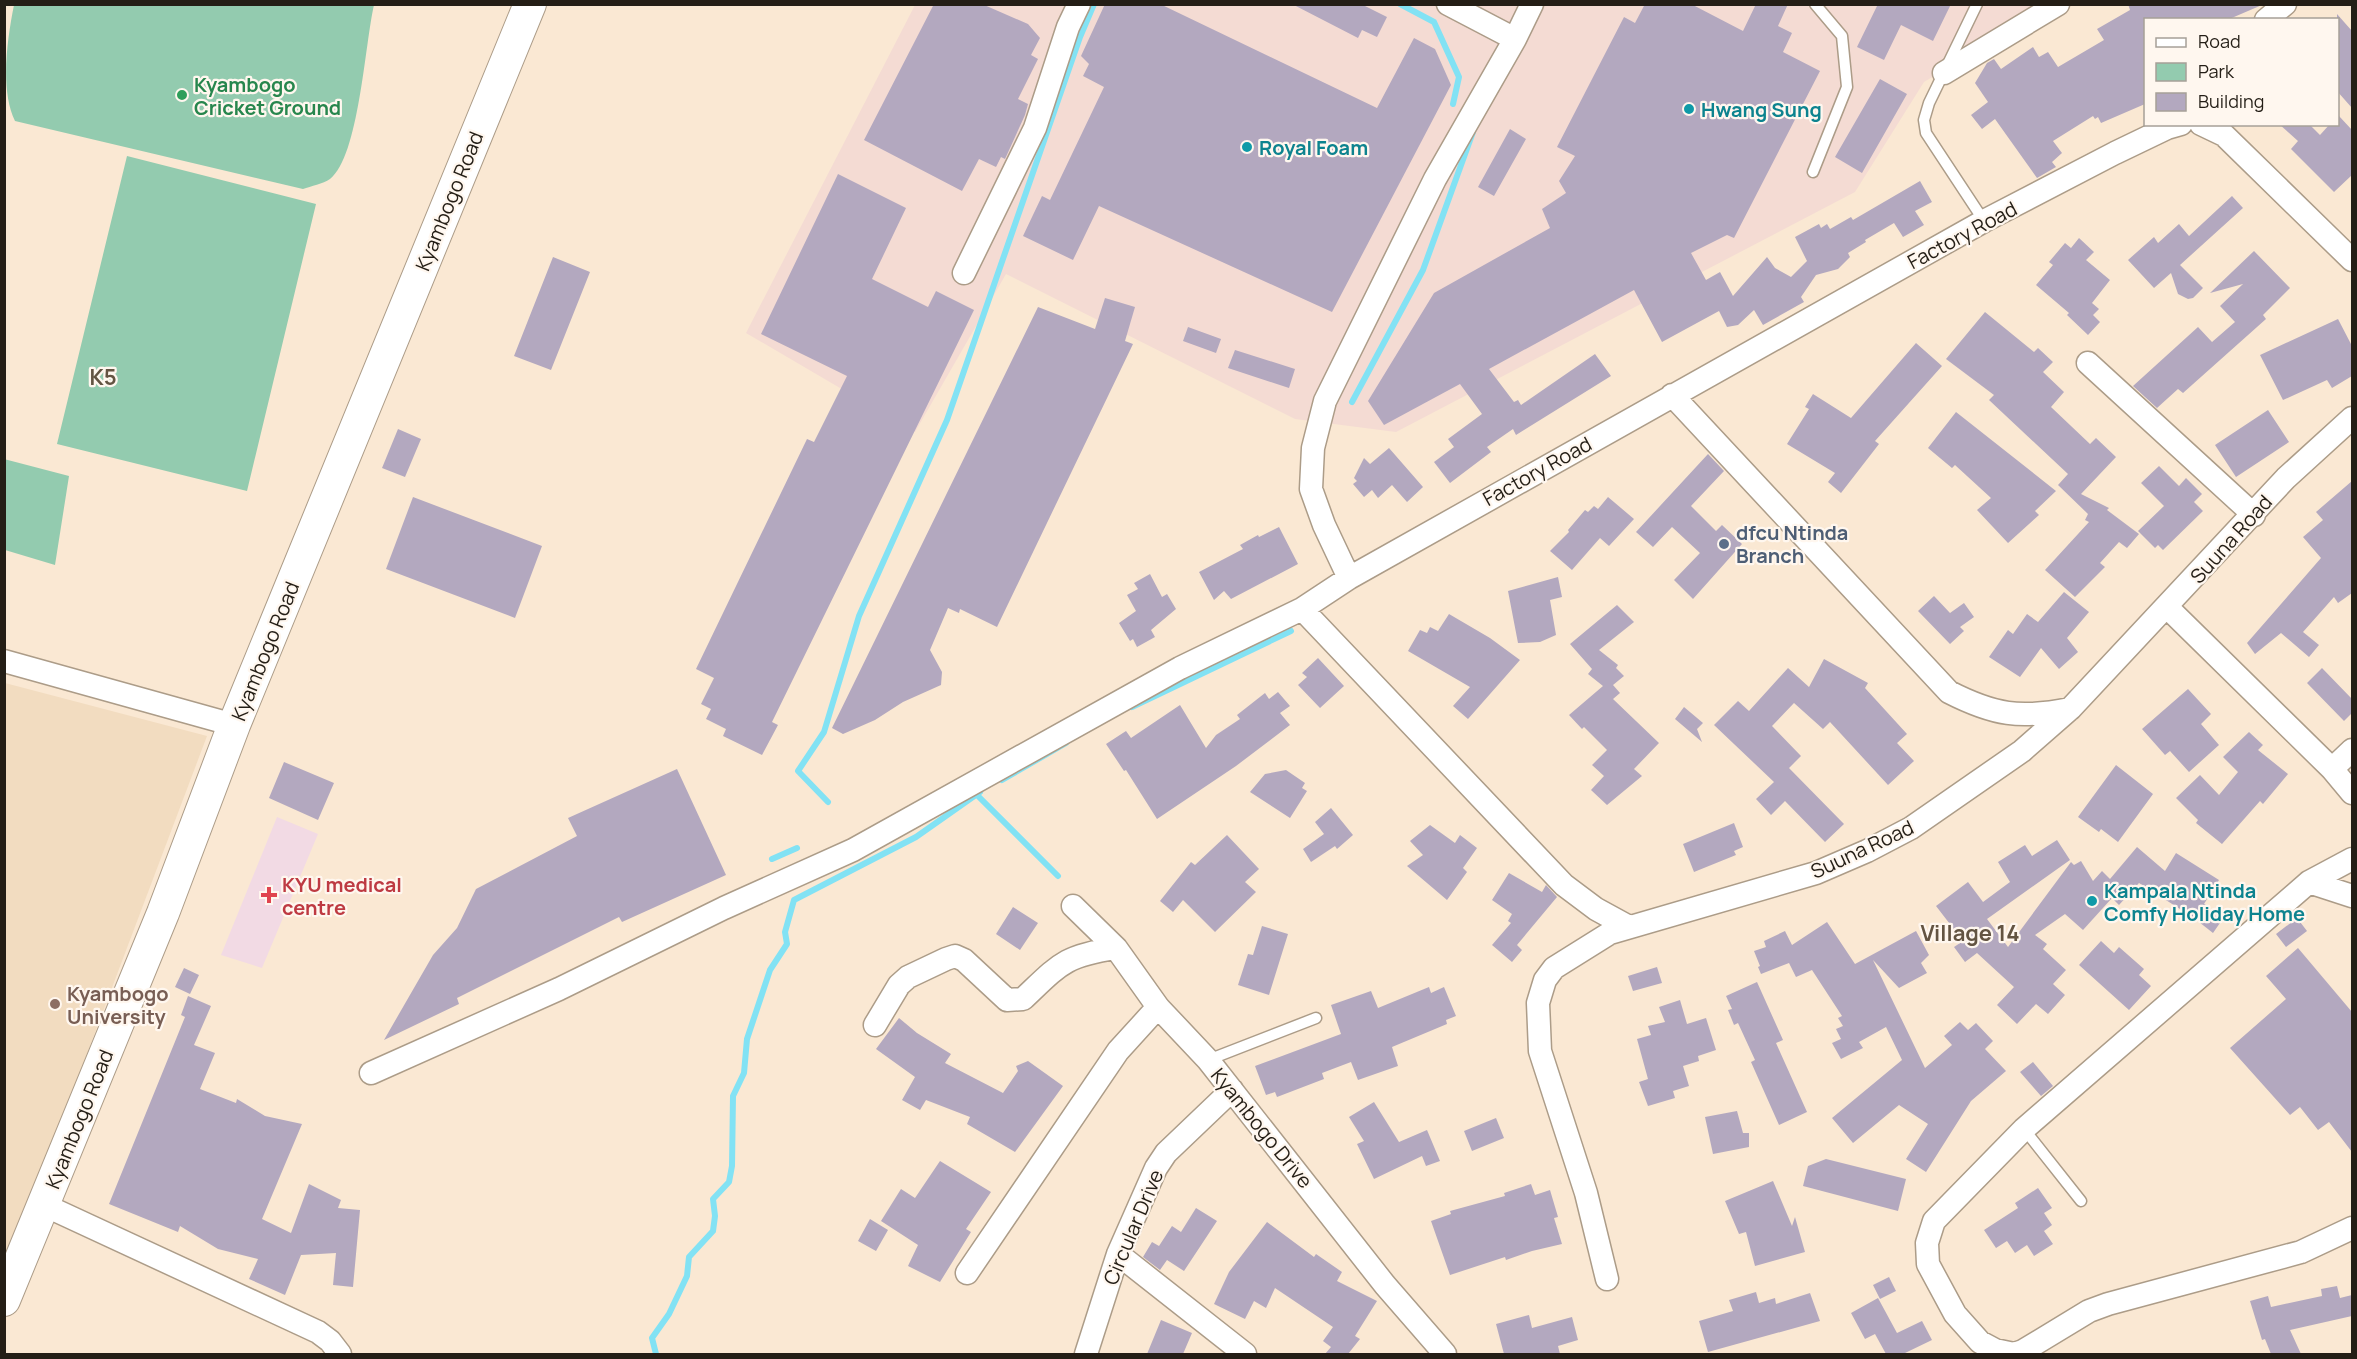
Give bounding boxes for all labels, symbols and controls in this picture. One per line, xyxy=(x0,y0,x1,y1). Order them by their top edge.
legend xyxy=(2144,18,2339,126)
text: Road xyxy=(2198,29,2241,53)
text: Park xyxy=(2198,59,2235,83)
place label: Kyambogo Cricket Ground xyxy=(194,71,341,121)
marker: Kyambogo Cricket Ground xyxy=(175,88,189,102)
text: Building xyxy=(2198,89,2264,113)
place label: Hwang Sung xyxy=(1701,96,1822,123)
marker: Hwang Sung xyxy=(1682,102,1696,116)
street label: Kyambogo Road xyxy=(409,127,489,275)
place label: Royal Foam xyxy=(1259,134,1368,161)
marker: Royal Foam xyxy=(1240,140,1254,154)
street label: Factory Road xyxy=(1903,195,2021,275)
district label: K5 xyxy=(89,362,117,392)
street label: Factory Road xyxy=(1478,430,1596,512)
street label: Suuna Road xyxy=(2184,489,2278,589)
place label: dfcu Ntinda Branch xyxy=(1736,519,1848,569)
marker: dfcu Ntinda Branch xyxy=(1717,537,1731,551)
street label: Kyambogo Road xyxy=(225,577,305,725)
street label: Suuna Road xyxy=(1806,813,1918,885)
place label: KYU medical centre xyxy=(282,871,402,921)
place label: Kampala Ntinda Comfy Holiday Home xyxy=(2104,877,2305,927)
marker: KYU medical centre xyxy=(260,886,278,904)
marker: Kampala Ntinda Comfy Holiday Home xyxy=(2085,894,2099,908)
district label: Village 14 xyxy=(1920,918,2020,948)
place label: Kyambogo University xyxy=(67,980,169,1030)
marker: Kyambogo University xyxy=(48,997,62,1011)
street label: Kyambogo Road xyxy=(39,1045,119,1193)
street label: Kyambogo Drive xyxy=(1205,1062,1319,1194)
street label: Circular Drive xyxy=(1097,1165,1169,1289)

